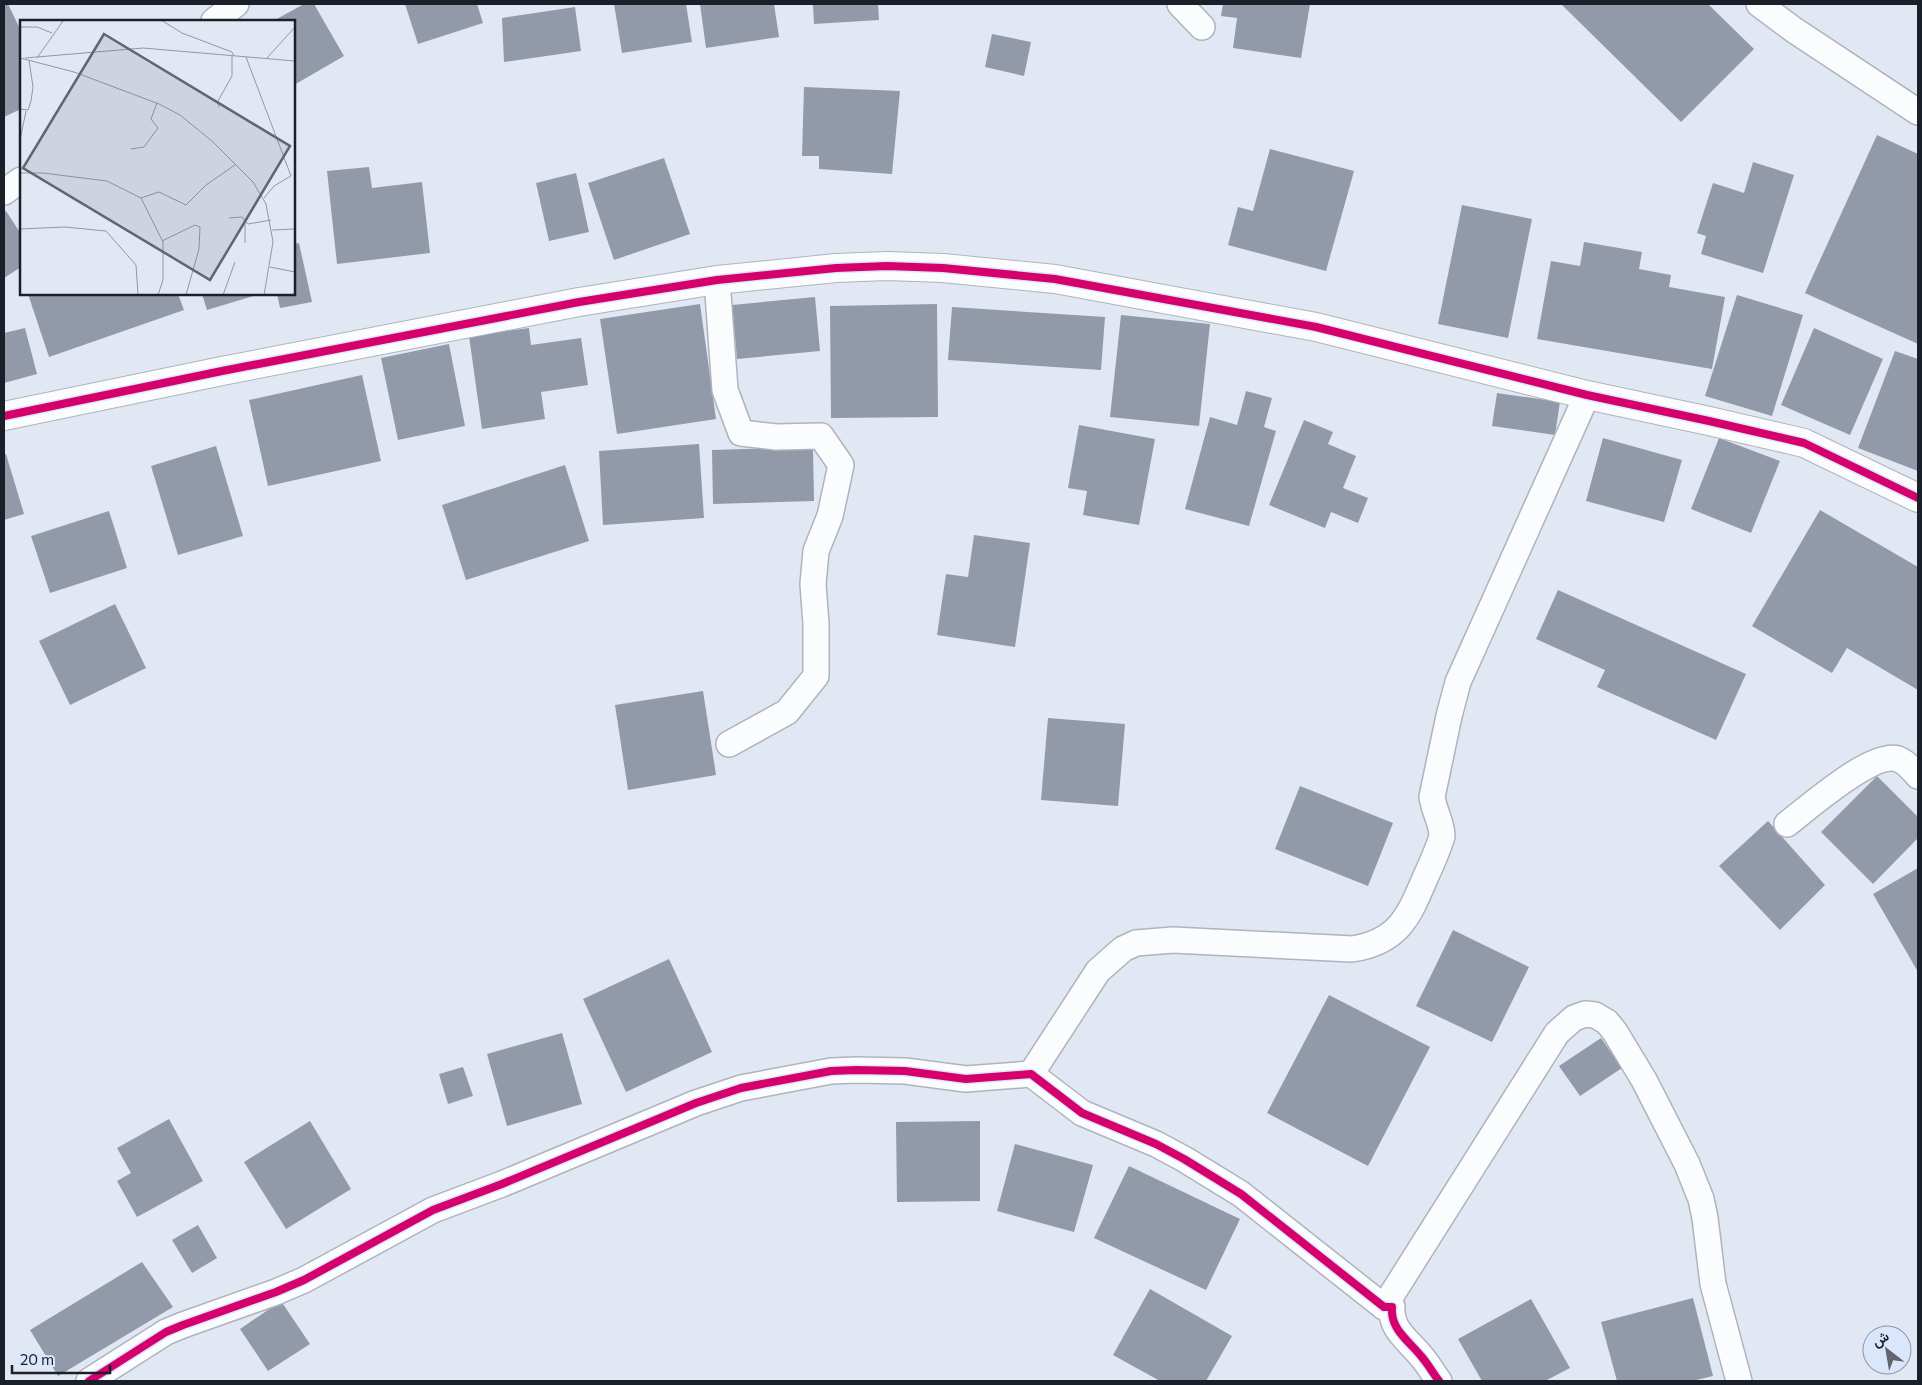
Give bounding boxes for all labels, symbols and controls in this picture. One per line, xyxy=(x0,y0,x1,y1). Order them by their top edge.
inset map xyxy=(20,20,295,295)
north arrow xyxy=(1862,1325,1912,1375)
text: ش xyxy=(1868,1327,1892,1351)
scale bar xyxy=(12,1342,110,1374)
text: 20 m xyxy=(20,1350,54,1368)

